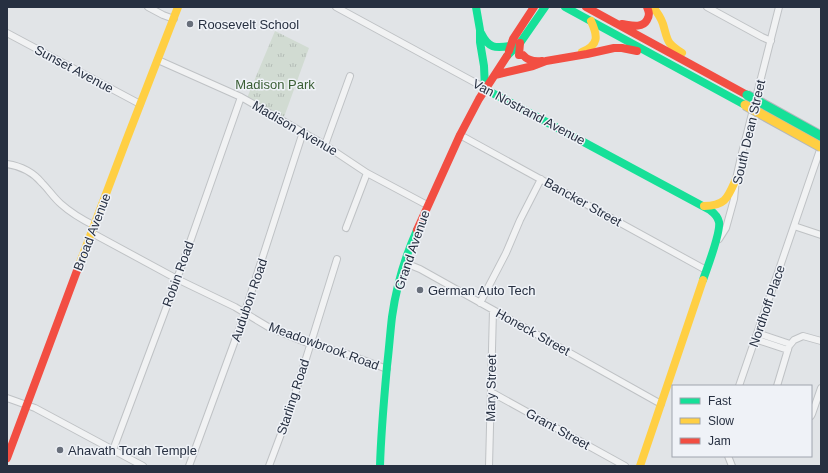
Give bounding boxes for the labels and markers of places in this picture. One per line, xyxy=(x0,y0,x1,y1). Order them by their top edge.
place label: Roosevelt School xyxy=(198,17,299,32)
marker: Roosevelt School xyxy=(185,19,195,29)
place label: German Auto Tech xyxy=(428,283,535,298)
marker: German Auto Tech xyxy=(415,285,425,295)
place label: Ahavath Torah Temple xyxy=(68,443,197,458)
marker: Ahavath Torah Temple xyxy=(55,445,65,455)

